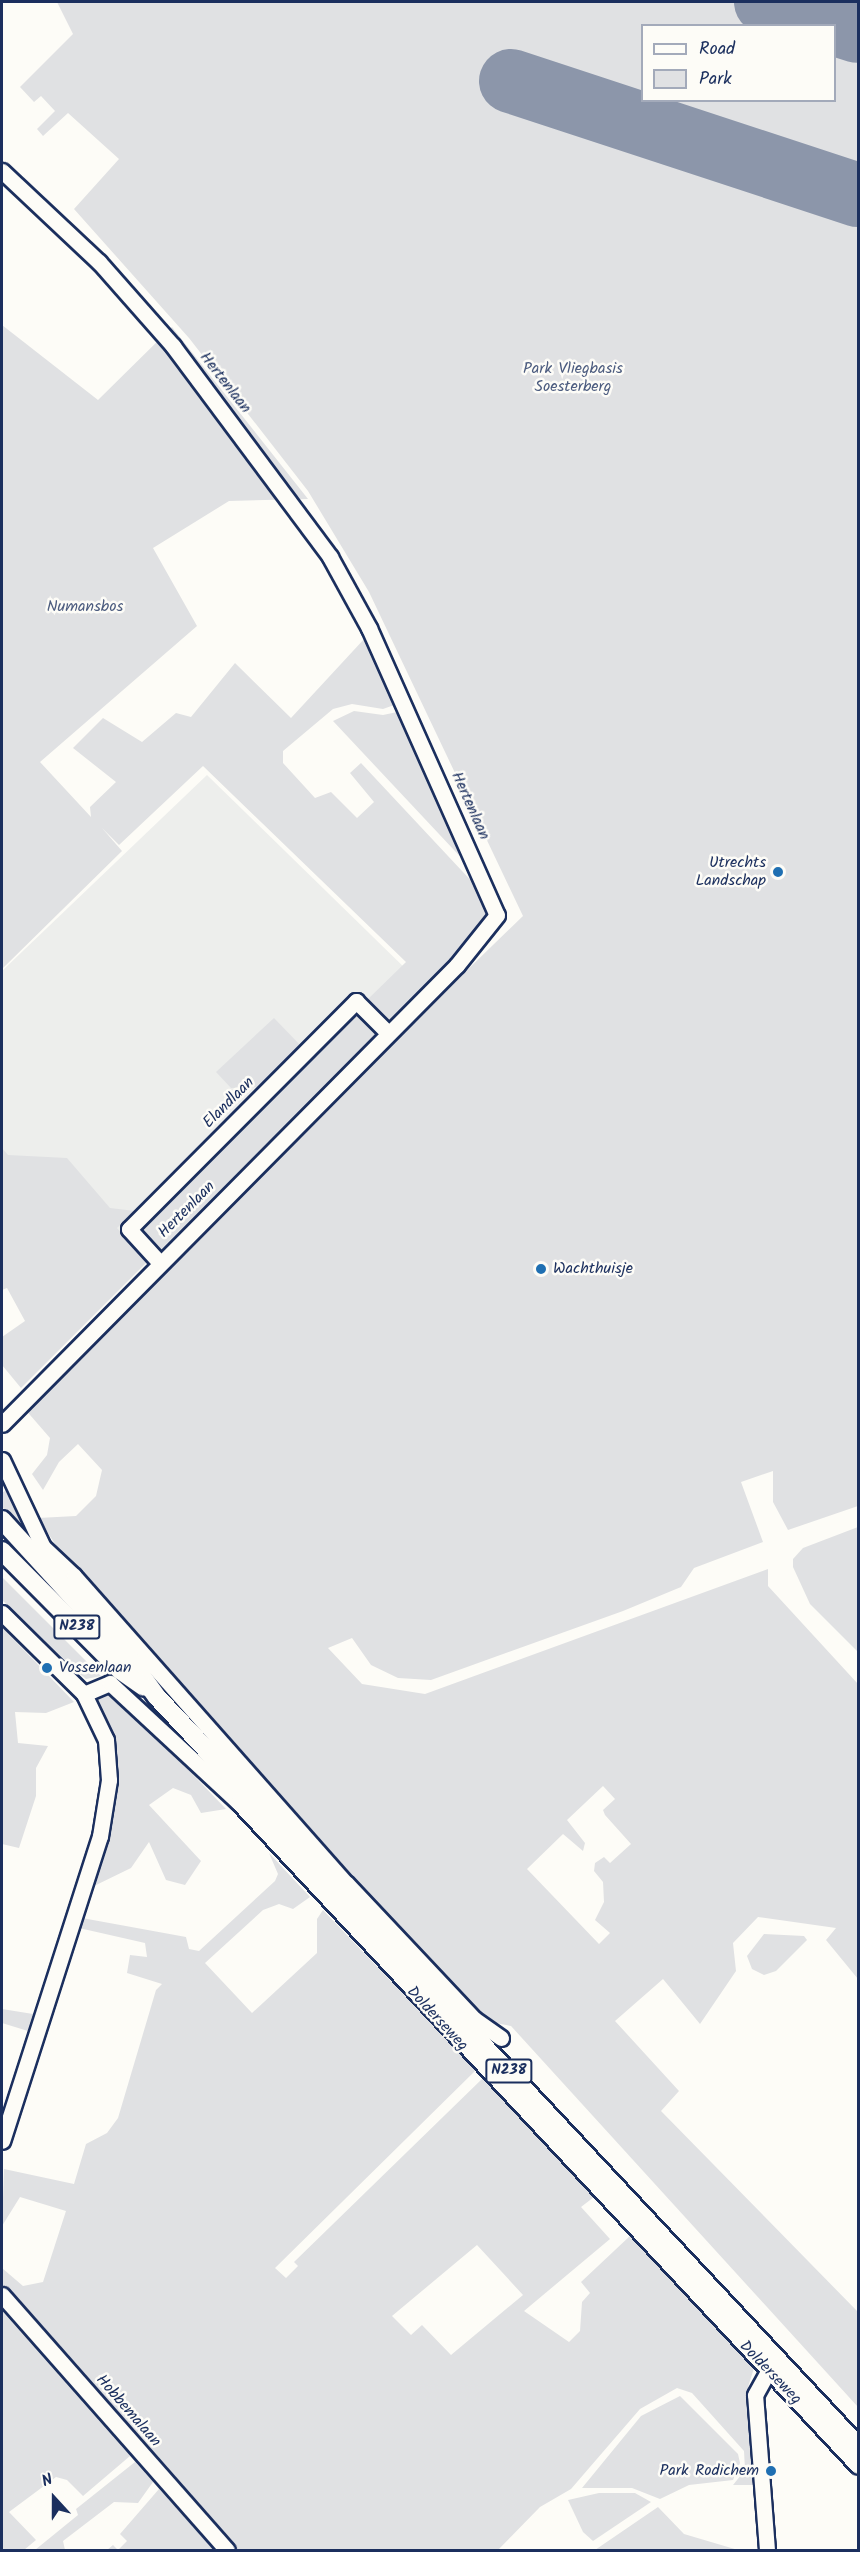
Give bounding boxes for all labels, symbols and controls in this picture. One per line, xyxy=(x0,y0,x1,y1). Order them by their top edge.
legend xyxy=(641,24,836,102)
text: Road xyxy=(699,35,735,64)
text: Park xyxy=(699,65,732,94)
street label: Hertenlaan xyxy=(195,348,255,418)
park label: Park Vliegbasis Soesterberg xyxy=(523,359,623,397)
park label: Numansbos xyxy=(47,597,123,617)
street label: Hertenlaan xyxy=(446,769,494,843)
place label: Utrechts Landschap xyxy=(696,853,766,891)
marker: Utrechts Landschap xyxy=(771,865,785,879)
street label: Elandlaan xyxy=(199,1073,259,1133)
street label: Hertenlaan xyxy=(155,1178,219,1242)
place label: Wachthuisje xyxy=(553,1259,633,1279)
marker: Wachthuisje xyxy=(534,1262,548,1276)
road number: N238 xyxy=(53,1615,101,1639)
place label: Vossenlaan xyxy=(59,1658,132,1678)
marker: Vossenlaan xyxy=(40,1661,54,1675)
street label: Dolderseweg xyxy=(402,1983,472,2055)
road number: N238 xyxy=(485,2059,533,2083)
street label: Dolderseweg xyxy=(735,2337,805,2409)
street label: Hobbemalaan xyxy=(91,2371,165,2451)
place label: Park Rodichem xyxy=(660,2461,759,2481)
marker: Park Rodichem xyxy=(764,2464,778,2478)
text: N xyxy=(38,2467,57,2494)
north arrow xyxy=(24,2468,84,2528)

